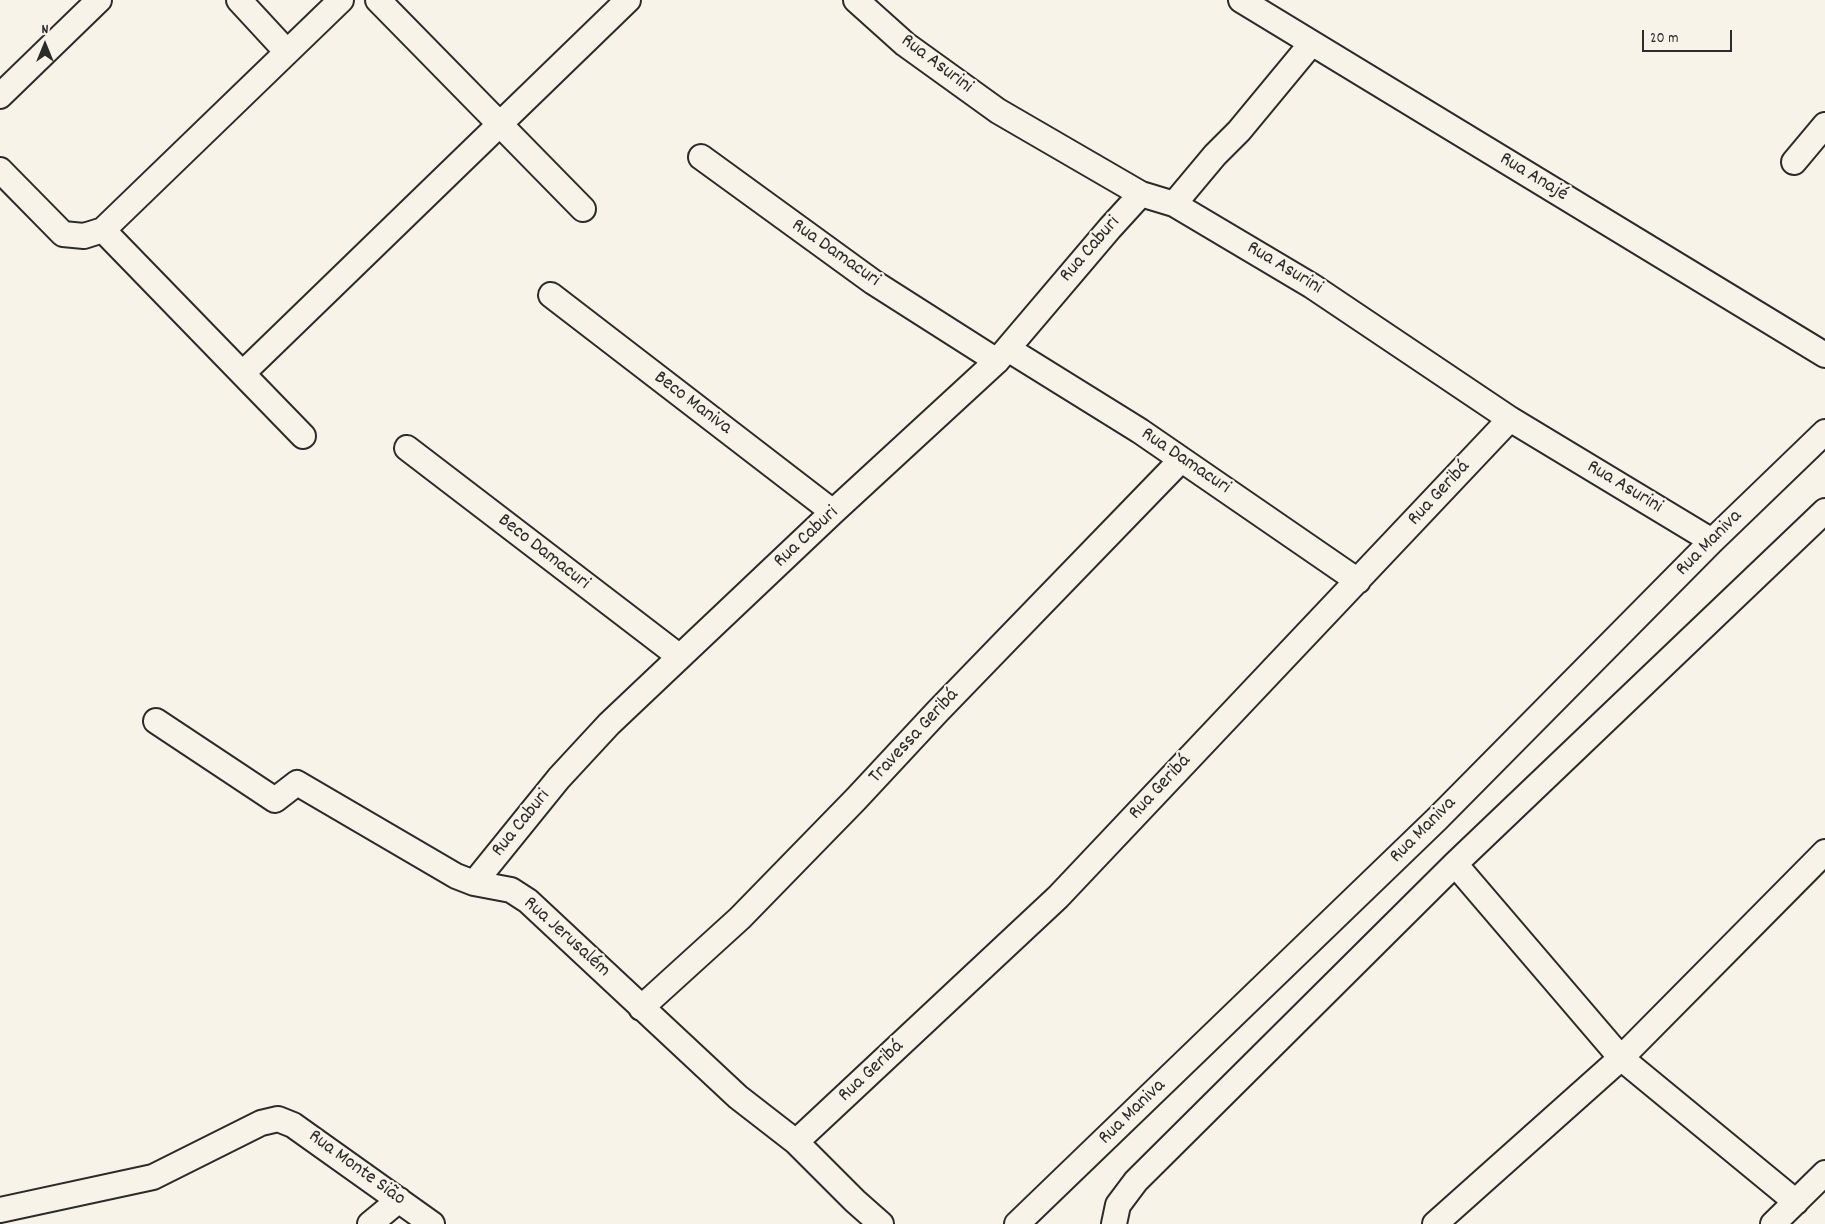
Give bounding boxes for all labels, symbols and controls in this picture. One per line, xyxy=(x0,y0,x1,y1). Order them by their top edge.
north arrow xyxy=(20,20,70,70)
text: N xyxy=(42,20,48,40)
scale bar xyxy=(1645,20,1735,52)
text: 20 m xyxy=(1650,28,1678,50)
street label: Rua Asurini xyxy=(895,30,977,100)
street label: Rua Anajé xyxy=(1494,148,1572,208)
street label: Rua Caburi xyxy=(1056,212,1126,288)
street label: Rua Damacuri xyxy=(786,215,884,293)
street label: Rua Asurini xyxy=(1242,237,1326,301)
street label: Beco Maniva xyxy=(648,367,736,441)
street label: Rua Damacuri xyxy=(1136,423,1234,501)
street label: Rua Geribá xyxy=(1404,456,1476,532)
street label: Rua Asurini xyxy=(1582,456,1666,520)
street label: Rua Caburi xyxy=(770,502,844,574)
street label: Rua Maniva xyxy=(1672,506,1748,582)
street label: Beco Damacuri xyxy=(492,510,594,596)
street label: Travessa Geribá xyxy=(865,684,965,790)
street label: Rua Geribá xyxy=(1125,750,1197,826)
street label: Rua Caburi xyxy=(488,785,556,863)
street label: Rua Maniva xyxy=(1386,793,1462,869)
street label: Rua Jerusalém xyxy=(517,892,615,984)
street label: Rua Geribá xyxy=(834,1036,910,1108)
street label: Rua Maniva xyxy=(1094,1075,1172,1151)
street label: Rua Monte Sião xyxy=(303,1126,409,1212)

